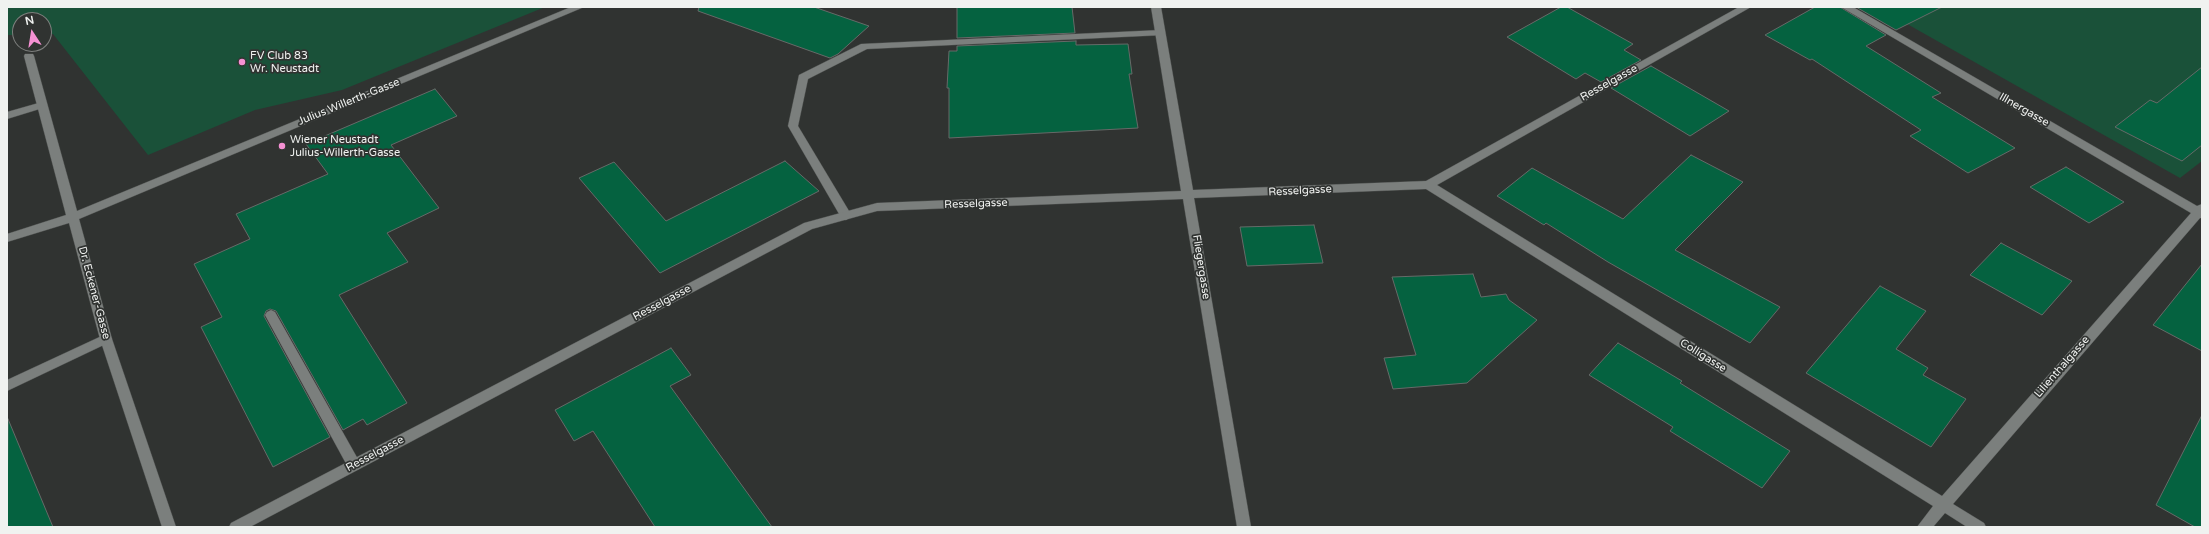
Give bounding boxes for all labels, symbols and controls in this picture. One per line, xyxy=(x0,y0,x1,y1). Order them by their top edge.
north arrow xyxy=(12,12,52,52)
text: N xyxy=(24,13,35,28)
place label: FV Club 83 Wr. Neustadt xyxy=(250,49,319,75)
marker: FV Club 83 Wr. Neustadt xyxy=(237,57,247,67)
street label: Resselgasse xyxy=(1578,62,1640,104)
street label: Julius Willerth-Gasse xyxy=(296,76,402,128)
street label: Illnergasse xyxy=(1997,90,2051,130)
place label: Wiener Neustadt Julius-Willerth-Gasse xyxy=(290,133,400,159)
marker: Wiener Neustadt Julius-Willerth-Gasse xyxy=(277,141,287,151)
street label: Resselgasse xyxy=(1268,183,1332,199)
street label: Resselgasse xyxy=(944,196,1008,212)
street label: Fliegergasse xyxy=(1189,234,1213,300)
street label: Dr. Eckener-Gasse xyxy=(75,245,113,341)
street label: Resselgasse xyxy=(631,282,693,324)
street label: Lilienthalgasse xyxy=(2032,334,2092,400)
street label: Colligasse xyxy=(1677,337,1729,375)
street label: Resselgasse xyxy=(344,433,406,475)

